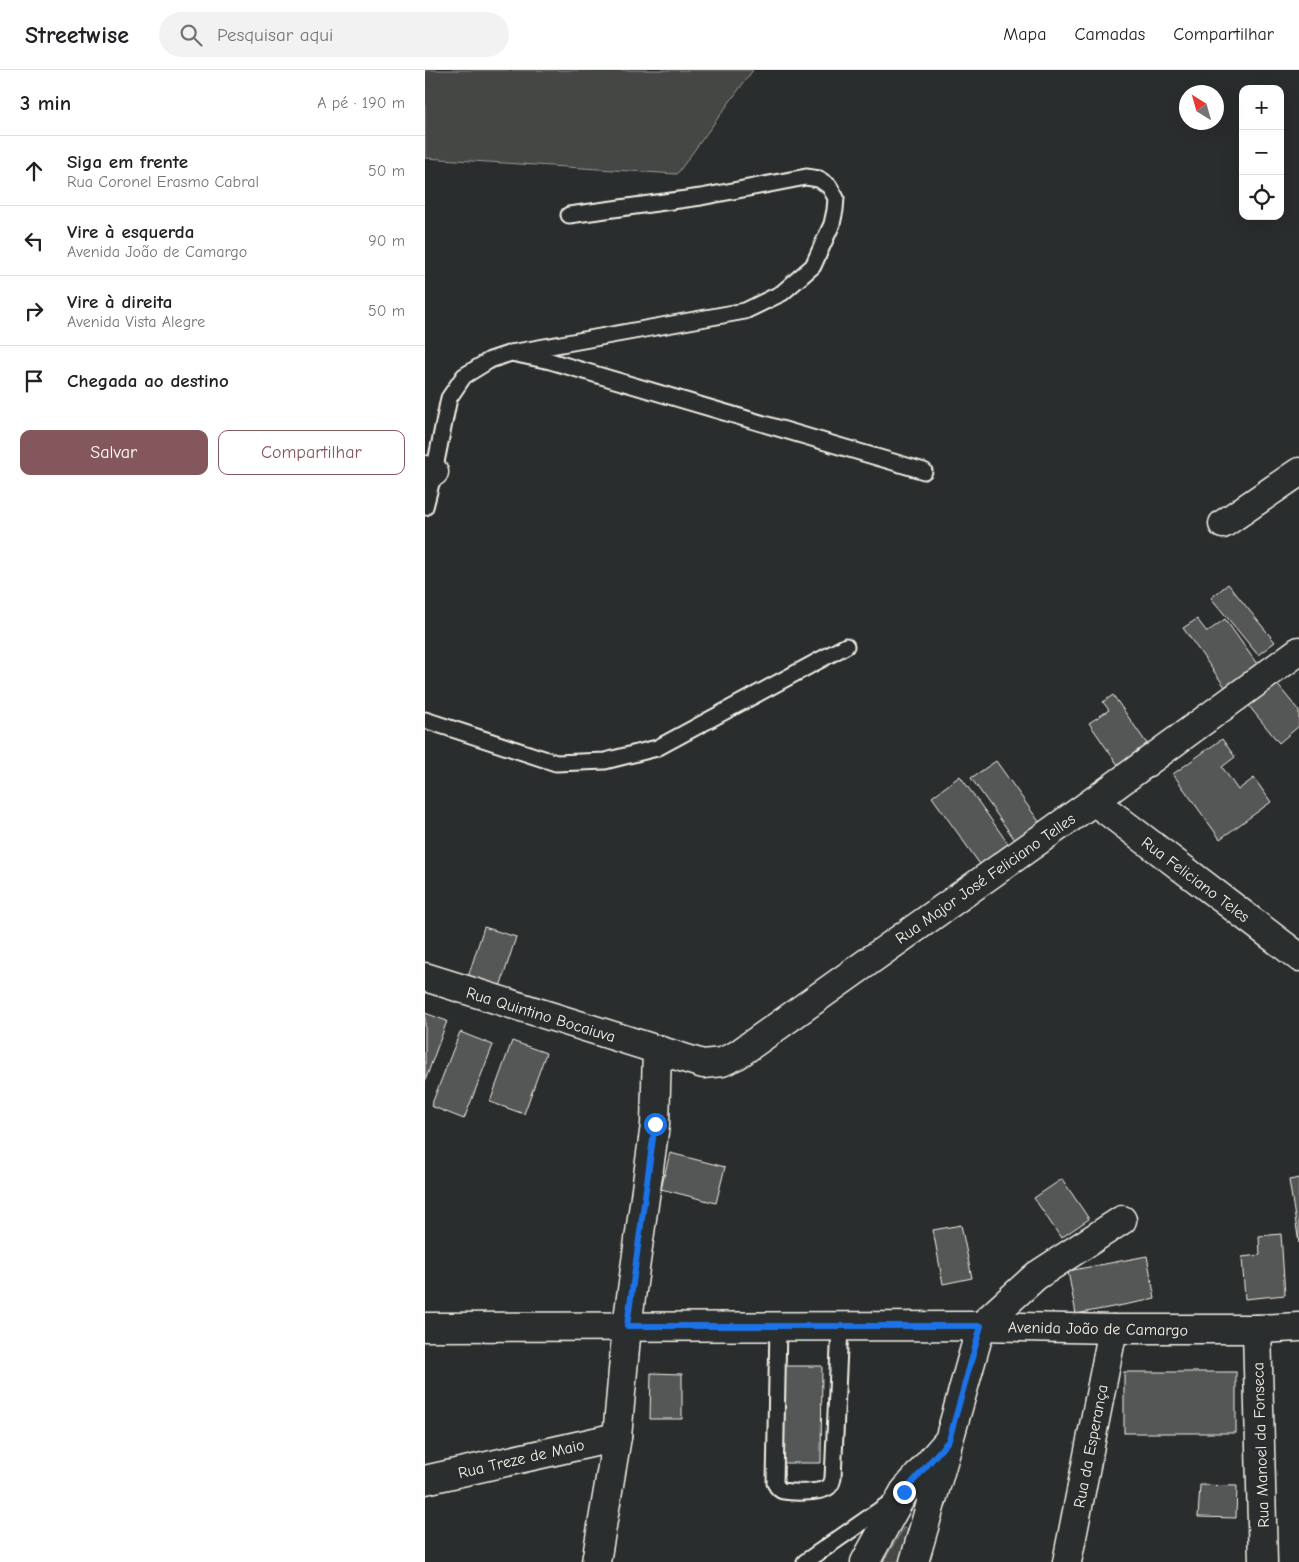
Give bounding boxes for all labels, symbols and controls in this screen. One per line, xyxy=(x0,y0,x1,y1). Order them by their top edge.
search box xyxy=(159,12,509,57)
text: Streetwise xyxy=(25,21,129,49)
icon: search xyxy=(177,21,205,49)
text: Pesquisar aqui xyxy=(217,24,333,46)
text: Mapa xyxy=(1003,24,1046,45)
text: Camadas xyxy=(1074,24,1145,45)
text: Compartilhar xyxy=(1173,24,1274,45)
north arrow xyxy=(1179,85,1224,130)
map controls xyxy=(1239,85,1284,220)
button: + xyxy=(1239,85,1284,130)
text: 3 min xyxy=(20,91,71,115)
text: A pé · 190 m xyxy=(317,94,405,112)
button: − xyxy=(1239,130,1284,175)
text: Siga em frente xyxy=(67,151,188,173)
icon: ahead xyxy=(20,157,48,185)
text: 50 m xyxy=(368,162,405,180)
text: Rua Coronel Erasmo Cabral xyxy=(67,173,259,191)
button: locate xyxy=(1239,175,1284,220)
text: Vire à esquerda xyxy=(67,221,194,243)
icon: left xyxy=(20,227,48,255)
text: 90 m xyxy=(368,232,405,250)
text: Avenida João de Camargo xyxy=(67,243,247,261)
text: Vire à direita xyxy=(67,291,172,313)
icon: right xyxy=(20,297,48,325)
text: 50 m xyxy=(368,302,405,320)
text: Avenida Vista Alegre xyxy=(67,313,205,331)
icon: arrive xyxy=(20,367,48,395)
text: Chegada ao destino xyxy=(67,370,229,392)
button: Salvar xyxy=(20,430,208,475)
button: Compartilhar xyxy=(218,430,405,475)
street label: Rua Major José Feliciano Telles xyxy=(892,810,1079,948)
street label: Rua Feliciano Teles xyxy=(1138,833,1253,926)
street label: Rua Quintino Bocaiuva xyxy=(464,984,617,1046)
route start xyxy=(644,1113,667,1136)
street label: Avenida João de Camargo xyxy=(1008,1318,1188,1340)
street label: Rua Manoel da Fonseca xyxy=(1249,1362,1273,1528)
street label: Rua da Esperança xyxy=(1070,1383,1112,1509)
street label: Rua Treze de Maio xyxy=(456,1436,586,1482)
route end xyxy=(893,1481,916,1504)

